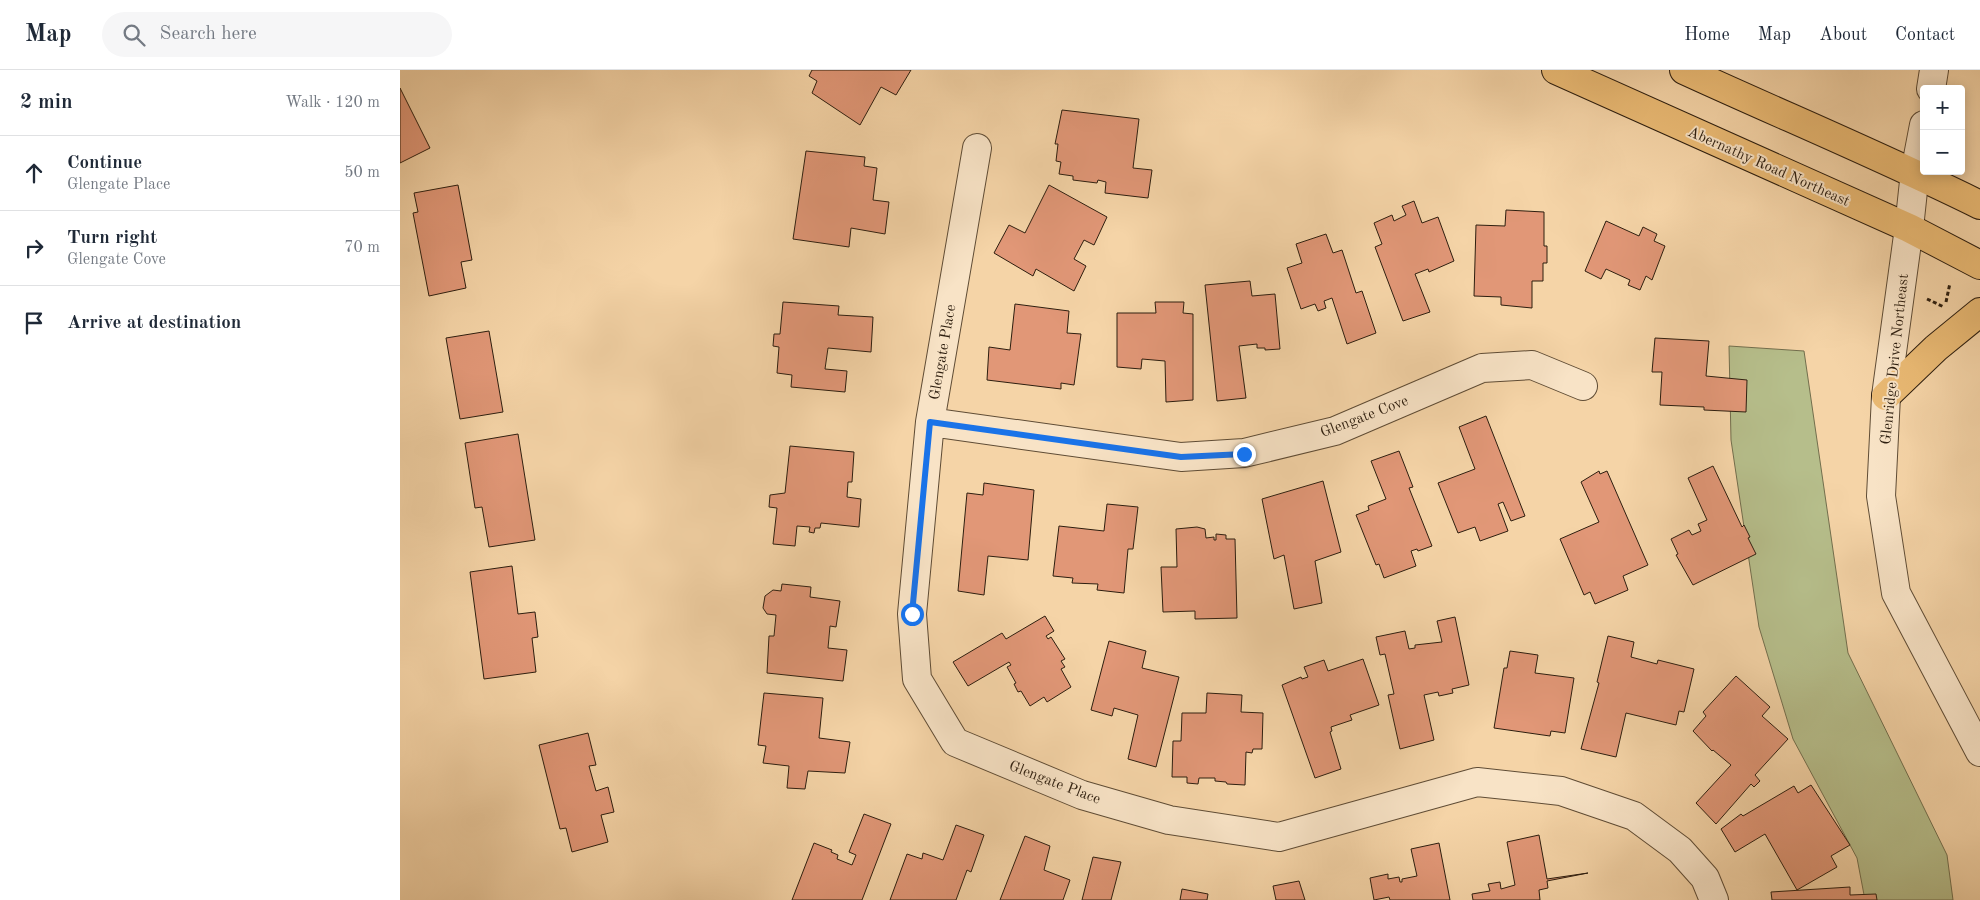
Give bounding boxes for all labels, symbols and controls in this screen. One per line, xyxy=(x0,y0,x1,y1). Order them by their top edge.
search box xyxy=(102,12,452,57)
icon: search xyxy=(120,21,148,49)
text: Map xyxy=(25,23,72,47)
text: Search here xyxy=(160,25,257,44)
text: Home xyxy=(1684,26,1730,44)
text: Map xyxy=(1758,26,1791,44)
text: About xyxy=(1819,26,1867,44)
text: Contact xyxy=(1895,26,1955,44)
map controls xyxy=(1920,85,1965,175)
button: + xyxy=(1920,85,1965,130)
text: 2 min xyxy=(20,92,73,113)
text: Walk · 120 m xyxy=(285,95,380,111)
street label: Abernathy Road Northeast xyxy=(1685,125,1852,210)
button: − xyxy=(1920,130,1965,175)
text: Continue xyxy=(67,154,142,173)
icon: ahead xyxy=(20,159,48,187)
text: 50 m xyxy=(344,165,380,181)
text: Glengate Place xyxy=(67,177,170,193)
text: Turn right xyxy=(67,229,157,248)
icon: right xyxy=(20,234,48,262)
text: 70 m xyxy=(344,240,380,256)
text: Glengate Cove xyxy=(67,252,166,268)
street label: Glenridge Drive Northeast xyxy=(1879,273,1912,445)
street label: Glengate Place xyxy=(928,303,959,401)
icon: arrive xyxy=(20,309,48,337)
text: Arrive at destination xyxy=(67,314,241,333)
street label: Glengate Cove xyxy=(1319,394,1411,441)
route end xyxy=(1233,443,1256,466)
route start xyxy=(901,603,924,626)
street label: Glengate Place xyxy=(1007,759,1102,808)

